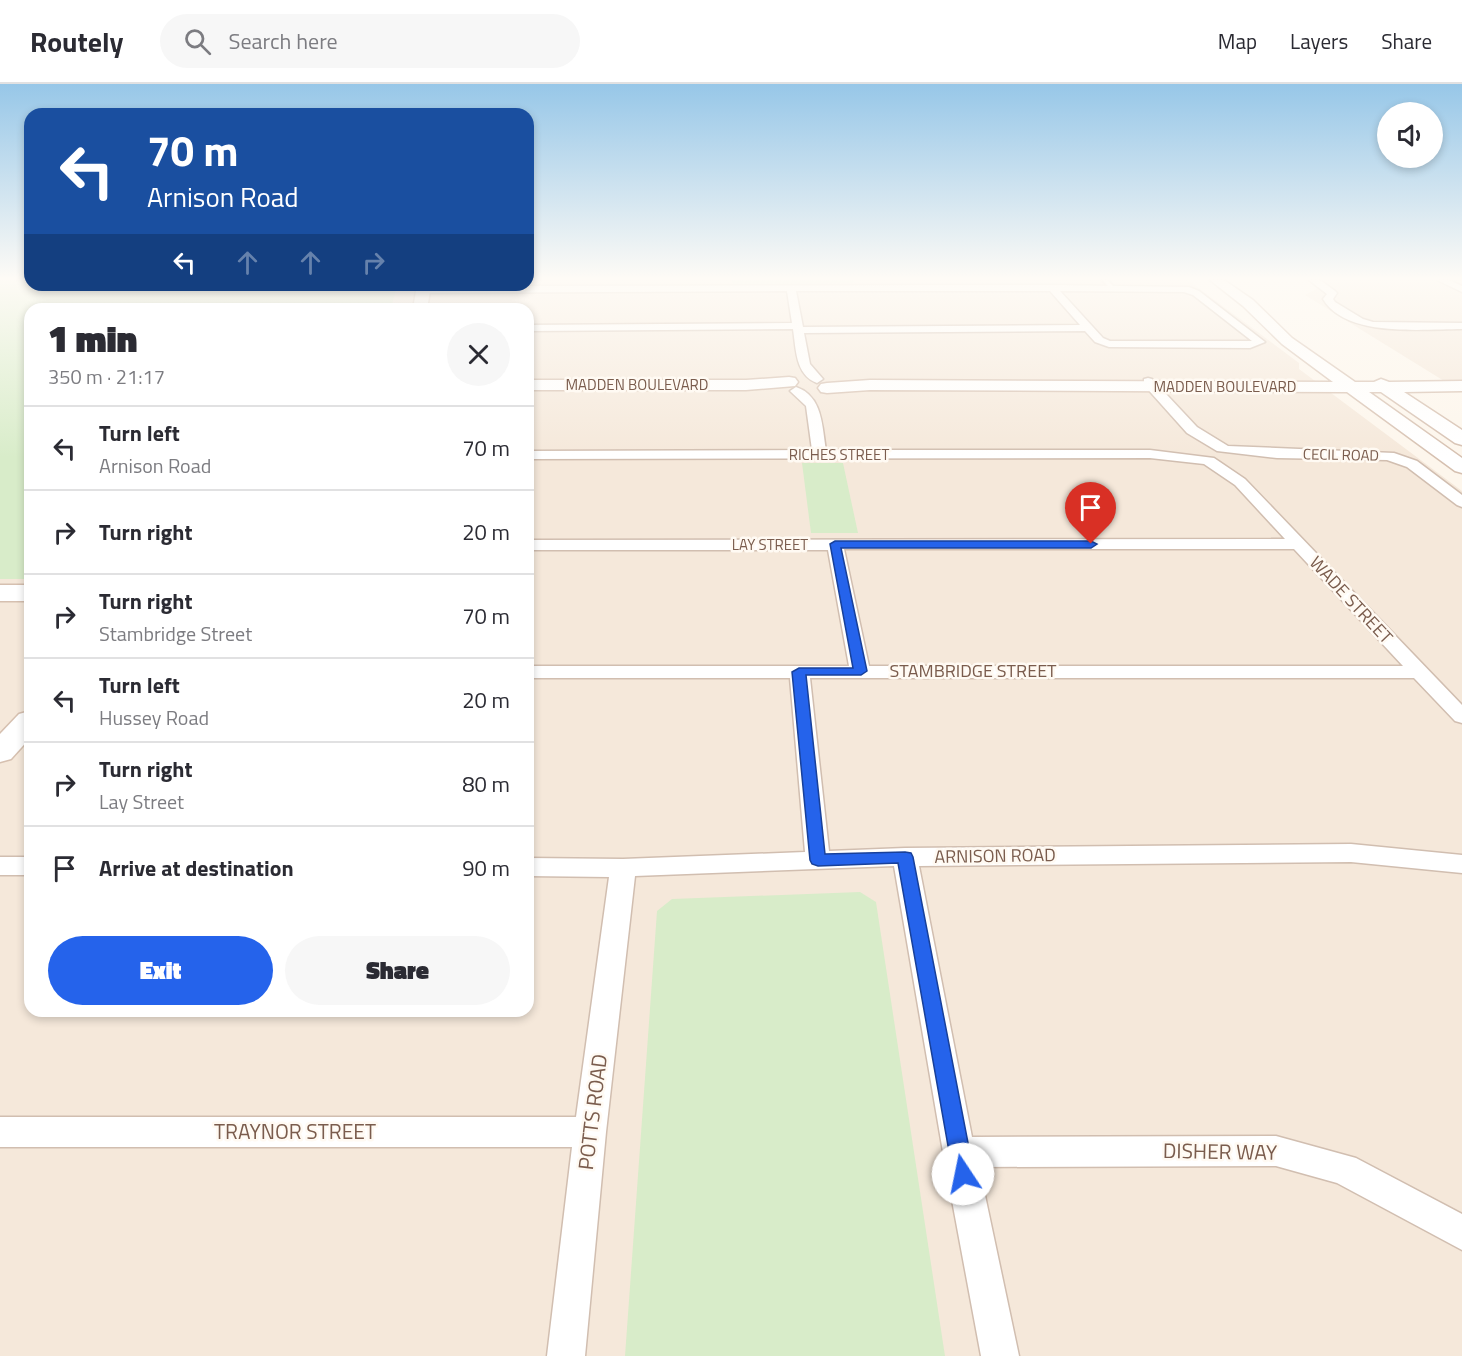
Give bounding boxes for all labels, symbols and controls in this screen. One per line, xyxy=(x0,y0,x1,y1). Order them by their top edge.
search box xyxy=(160,14,580,68)
text: Routely xyxy=(30,20,124,63)
text: Search here xyxy=(229,24,338,58)
icon: search xyxy=(181,25,214,58)
text: Map xyxy=(1218,25,1257,57)
text: Layers xyxy=(1290,25,1348,57)
text: Share xyxy=(1381,25,1432,57)
map controls xyxy=(1377,102,1443,168)
button: sound xyxy=(1377,102,1443,168)
text: 70 m xyxy=(147,118,239,182)
icon: left xyxy=(48,132,126,210)
text: Arnison Road xyxy=(147,176,299,217)
icon: left xyxy=(168,246,201,279)
icon: ahead xyxy=(231,246,264,279)
icon: ahead xyxy=(294,246,327,279)
icon: right xyxy=(357,246,390,279)
text: 1 min xyxy=(48,311,137,366)
button: close xyxy=(447,323,510,386)
text: 350 m · 21:17 xyxy=(48,361,165,392)
street label: MADDEN BOULEVARD xyxy=(565,373,709,396)
street label: MADDEN BOULEVARD xyxy=(1153,375,1297,398)
text: Turn left xyxy=(99,416,180,450)
text: 70 m xyxy=(462,431,510,465)
icon: left xyxy=(48,432,81,465)
street label: CECIL ROAD xyxy=(1303,442,1379,467)
street label: RICHES STREET xyxy=(789,443,889,466)
text: Arnison Road xyxy=(99,450,211,481)
pin xyxy=(1065,482,1116,544)
icon: arrive xyxy=(1074,491,1107,524)
text: Turn right xyxy=(99,515,193,549)
text: 20 m xyxy=(462,515,510,549)
icon: right xyxy=(48,516,81,549)
street label: LAY STREET xyxy=(732,533,808,556)
street label: WADE STREET xyxy=(1303,550,1400,650)
text: Turn right xyxy=(99,584,193,618)
text: 70 m xyxy=(462,599,510,633)
icon: right xyxy=(48,600,81,633)
text: Stambridge Street xyxy=(99,618,252,649)
street label: STAMBRIDGE STREET xyxy=(889,657,1057,684)
text: Turn left xyxy=(99,668,180,702)
text: 20 m xyxy=(462,683,510,717)
icon: left xyxy=(48,684,81,717)
text: Hussey Road xyxy=(99,702,209,733)
text: Turn right xyxy=(99,752,193,786)
text: 80 m xyxy=(462,767,510,801)
icon: right xyxy=(48,768,81,801)
text: Lay Street xyxy=(99,786,184,817)
street label: ARNISON ROAD xyxy=(934,841,1056,870)
text: Arrive at destination xyxy=(99,851,294,885)
text: 90 m xyxy=(462,851,510,885)
icon: arrive xyxy=(48,852,81,885)
button: Exit xyxy=(48,936,273,1005)
button: Share xyxy=(285,936,510,1005)
street label: POTTS ROAD xyxy=(569,1052,615,1172)
street label: TRAYNOR STREET xyxy=(214,1115,376,1147)
street label: DISHER WAY xyxy=(1163,1134,1278,1168)
position arrow xyxy=(931,1142,995,1206)

